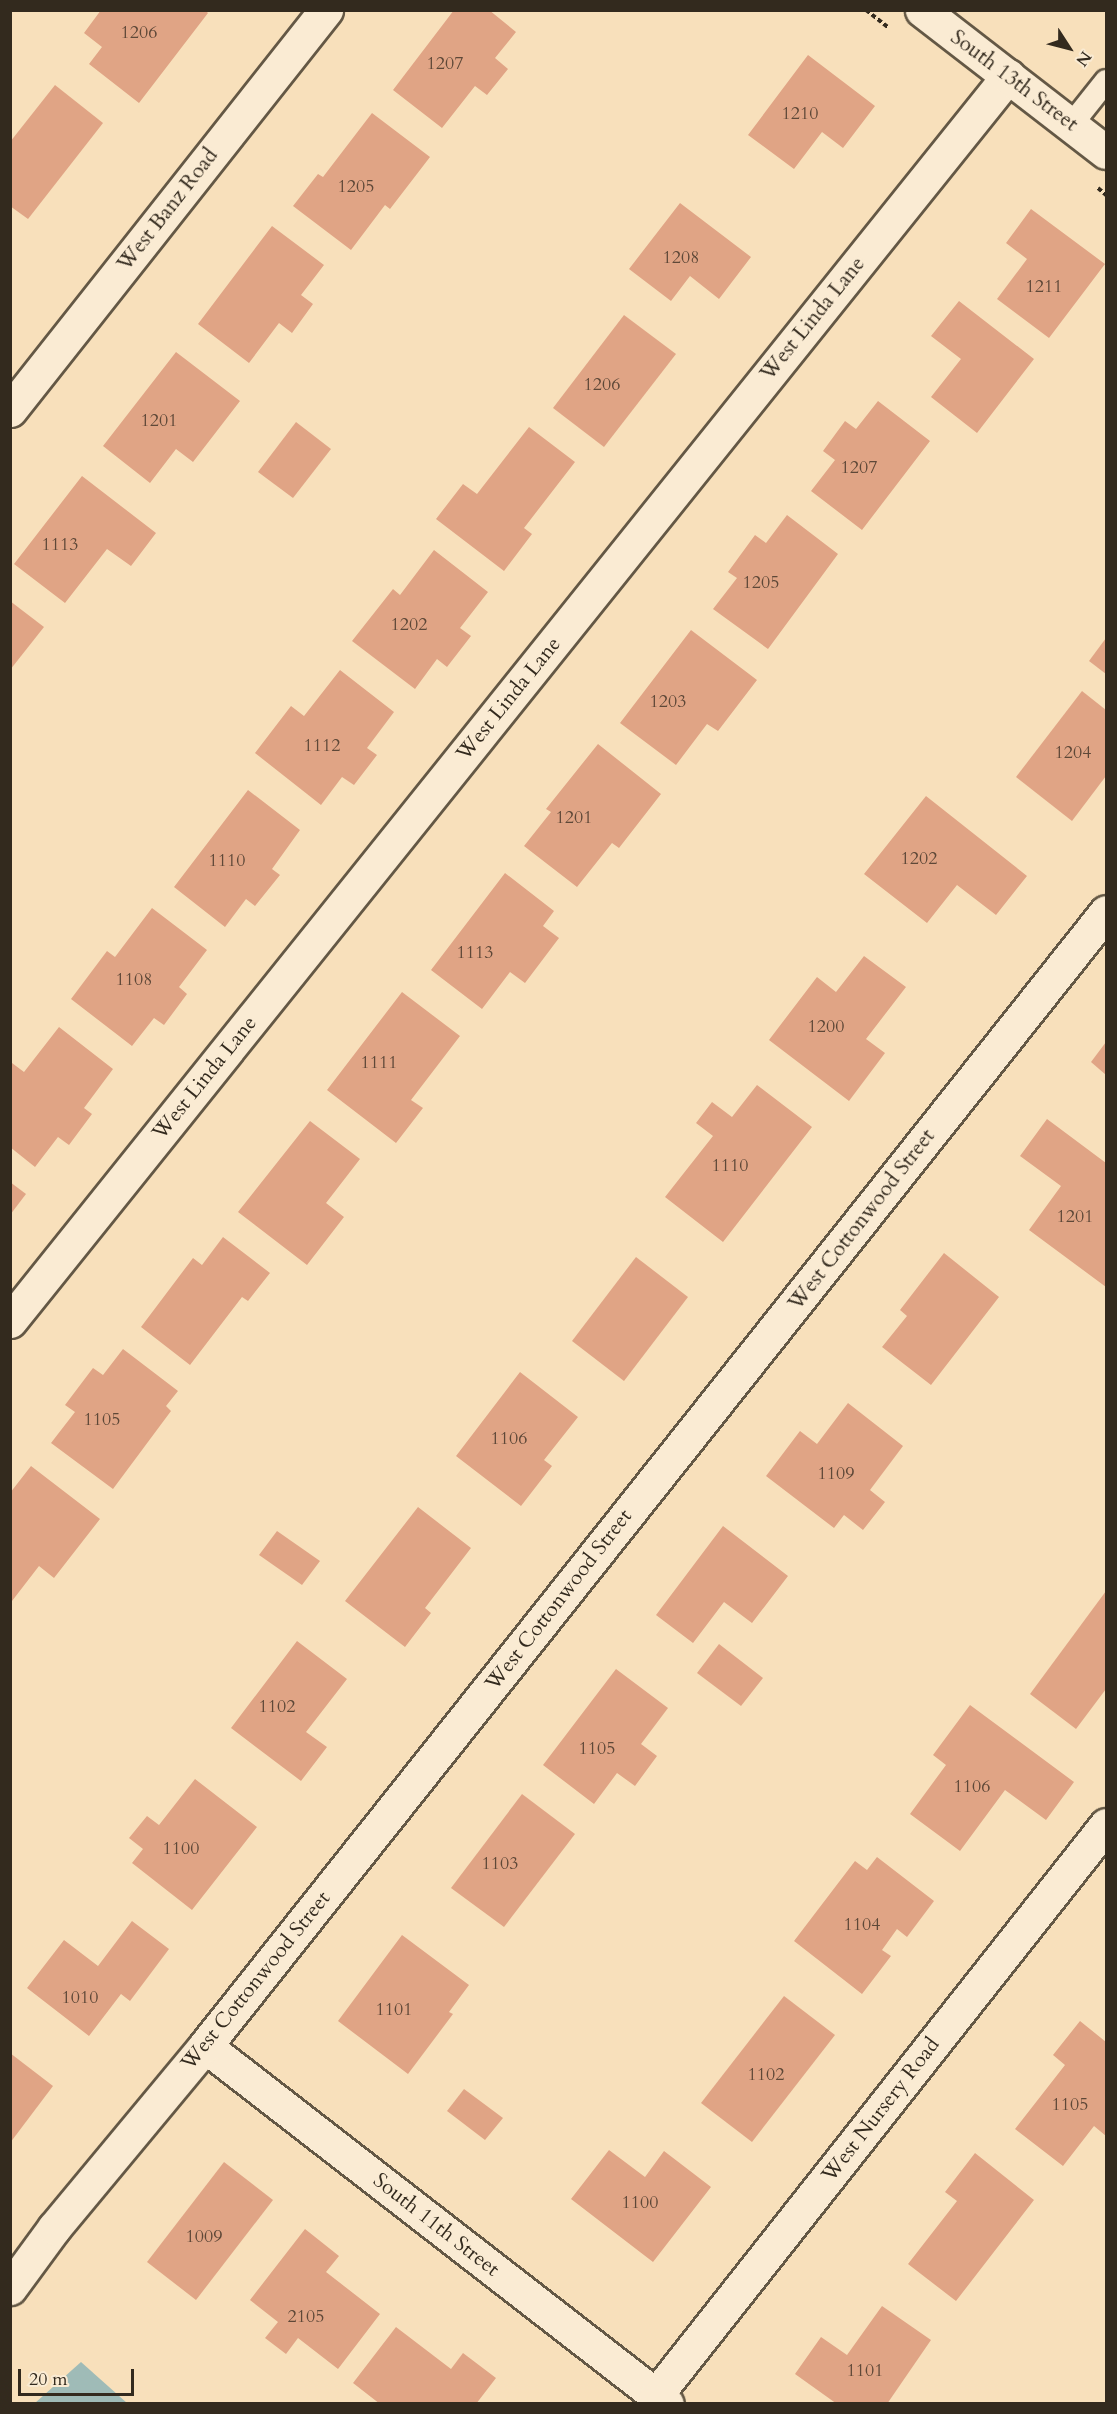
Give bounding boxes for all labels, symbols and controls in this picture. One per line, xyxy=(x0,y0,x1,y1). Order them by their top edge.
north arrow xyxy=(1039,18,1099,78)
house number: 1206 xyxy=(121,22,157,44)
street label: South 13th Street xyxy=(945,25,1083,137)
text: N xyxy=(1071,46,1097,71)
house number: 1207 xyxy=(427,53,463,75)
house number: 1210 xyxy=(782,103,818,125)
street label: West Banz Road xyxy=(112,144,224,276)
house number: 1205 xyxy=(338,176,374,198)
house number: 1208 xyxy=(663,247,699,269)
street label: West Linda Lane xyxy=(755,252,871,386)
house number: 1211 xyxy=(1026,276,1062,298)
house number: 1206 xyxy=(584,374,620,396)
house number: 1201 xyxy=(141,410,177,432)
house number: 1207 xyxy=(841,457,877,479)
house number: 1113 xyxy=(42,534,78,556)
house number: 1205 xyxy=(743,572,779,594)
house number: 1202 xyxy=(391,614,427,636)
street label: West Linda Lane xyxy=(451,632,567,766)
house number: 1203 xyxy=(650,691,686,713)
house number: 1112 xyxy=(304,735,340,757)
house number: 1204 xyxy=(1055,742,1091,764)
house number: 1201 xyxy=(556,807,592,829)
house number: 1202 xyxy=(901,848,937,870)
house number: 1110 xyxy=(209,850,245,872)
house number: 1113 xyxy=(457,942,493,964)
house number: 1108 xyxy=(116,969,152,991)
street label: West Linda Lane xyxy=(147,1011,263,1145)
house number: 1200 xyxy=(808,1016,844,1038)
house number: 1111 xyxy=(361,1052,397,1074)
street label: West Cottonwood Street xyxy=(783,1124,941,1316)
house number: 1110 xyxy=(712,1155,748,1177)
house number: 1201 xyxy=(1057,1206,1093,1228)
house number: 1105 xyxy=(84,1409,120,1431)
house number: 1106 xyxy=(491,1428,527,1450)
house number: 1109 xyxy=(818,1463,854,1485)
street label: West Cottonwood Street xyxy=(480,1504,638,1696)
house number: 1102 xyxy=(259,1696,295,1718)
house number: 1105 xyxy=(579,1738,615,1760)
house number: 1106 xyxy=(954,1776,990,1798)
house number: 1100 xyxy=(163,1838,199,1860)
house number: 1103 xyxy=(482,1853,518,1875)
street label: West Cottonwood Street xyxy=(176,1886,336,2076)
house number: 1104 xyxy=(844,1914,880,1936)
house number: 1010 xyxy=(62,1987,98,2009)
house number: 1101 xyxy=(376,1999,412,2021)
street label: West Nursery Road xyxy=(817,2033,945,2187)
house number: 1102 xyxy=(748,2064,784,2086)
house number: 1105 xyxy=(1052,2094,1088,2116)
street label: South 11th Street xyxy=(368,2168,504,2282)
house number: 1100 xyxy=(622,2192,658,2214)
house number: 1009 xyxy=(186,2226,222,2248)
house number: 2105 xyxy=(288,2306,324,2328)
scale bar xyxy=(21,2357,136,2395)
house number: 1101 xyxy=(847,2360,883,2382)
text: 20 m xyxy=(29,2367,68,2392)

